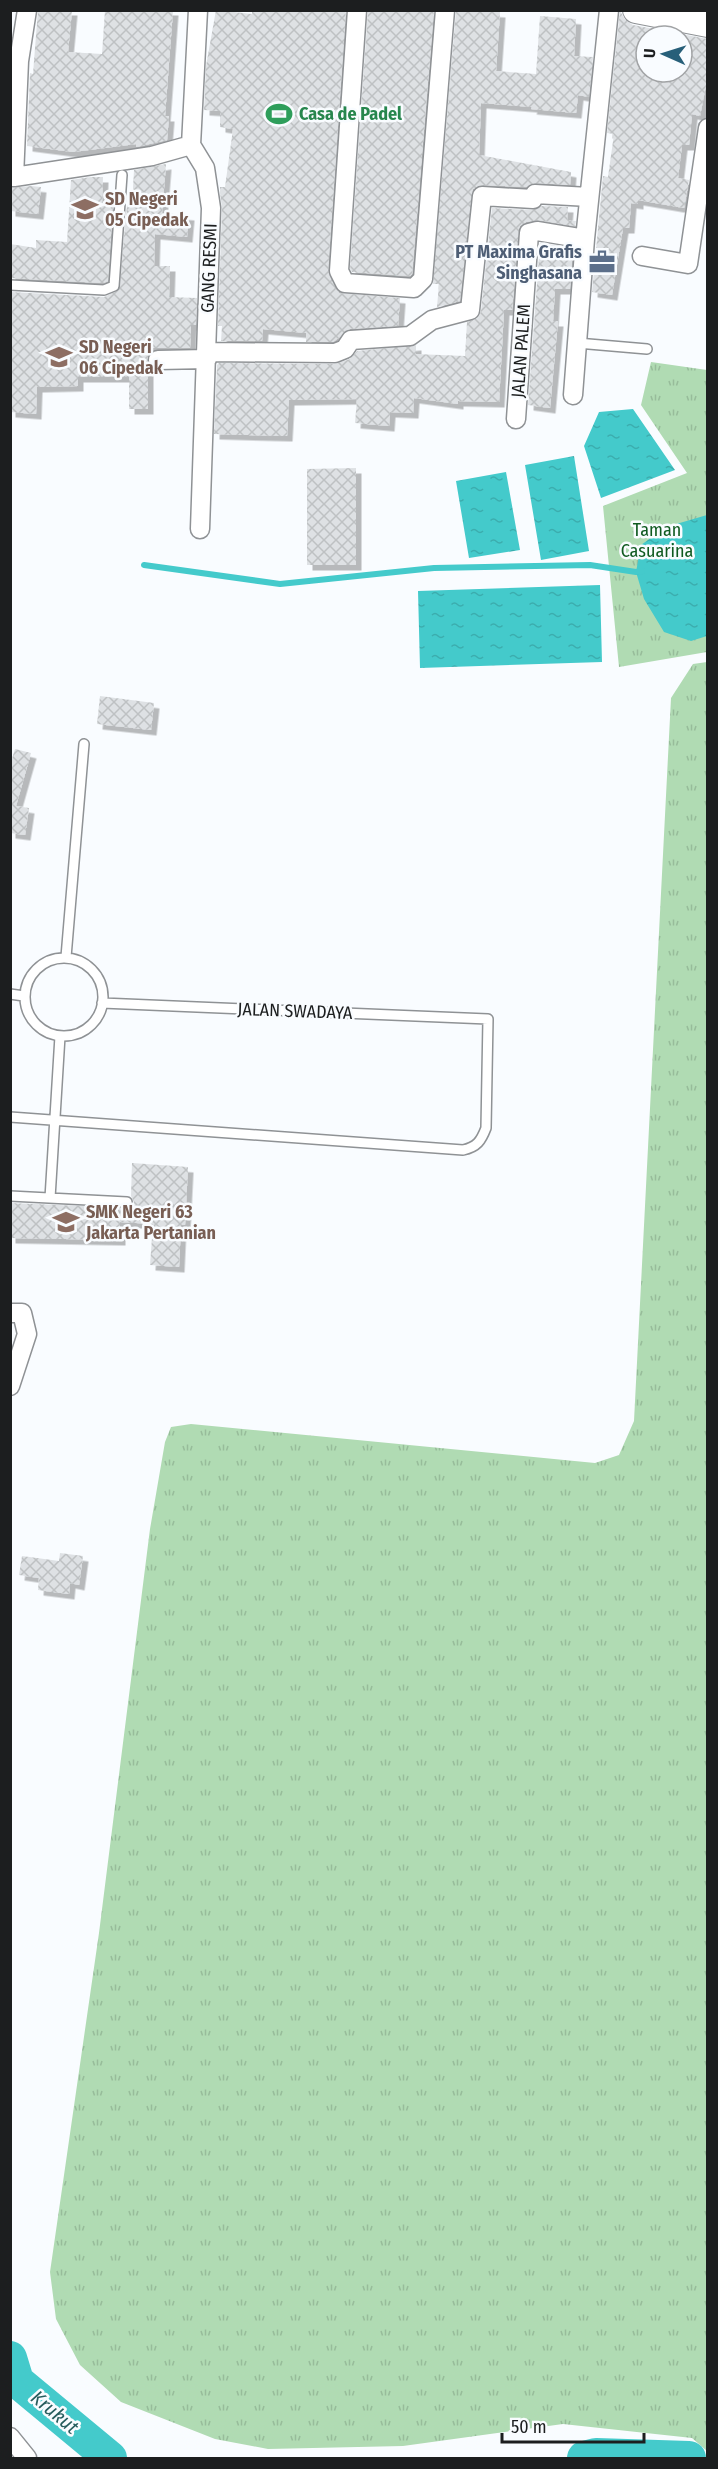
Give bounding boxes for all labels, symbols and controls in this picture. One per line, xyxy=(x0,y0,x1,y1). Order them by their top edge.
north arrow xyxy=(634,24,694,84)
text: U xyxy=(640,48,659,58)
sports icon: Casa de Padel xyxy=(264,99,294,129)
place label: Casa de Padel xyxy=(299,103,402,125)
place label: SD Negeri 05 Cipedak xyxy=(105,188,189,231)
school or university icon: SD Negeri 05 Cipedak xyxy=(70,194,100,224)
street label: GANG RESMI xyxy=(196,223,222,313)
place label: PT Maxima Grafis Singhasana xyxy=(455,241,582,284)
office icon: PT Maxima Grafis Singhasana xyxy=(587,247,617,277)
street label: JALAN PALEM xyxy=(507,303,535,399)
place label: SD Negeri 06 Cipedak xyxy=(79,336,164,379)
school or university icon: SD Negeri 06 Cipedak xyxy=(44,342,74,372)
park label: Taman Casuarina xyxy=(621,519,694,562)
street label: JALAN SWADAYA xyxy=(237,998,353,1024)
place label: SMK Negeri 63 Jakarta Pertanian xyxy=(85,1201,216,1244)
school or university icon: SMK Negeri 63 Jakarta Pertanian xyxy=(51,1207,81,1237)
water label: Krukut xyxy=(26,2385,84,2439)
scale bar xyxy=(502,2406,644,2444)
text: 50 m xyxy=(511,2416,547,2438)

